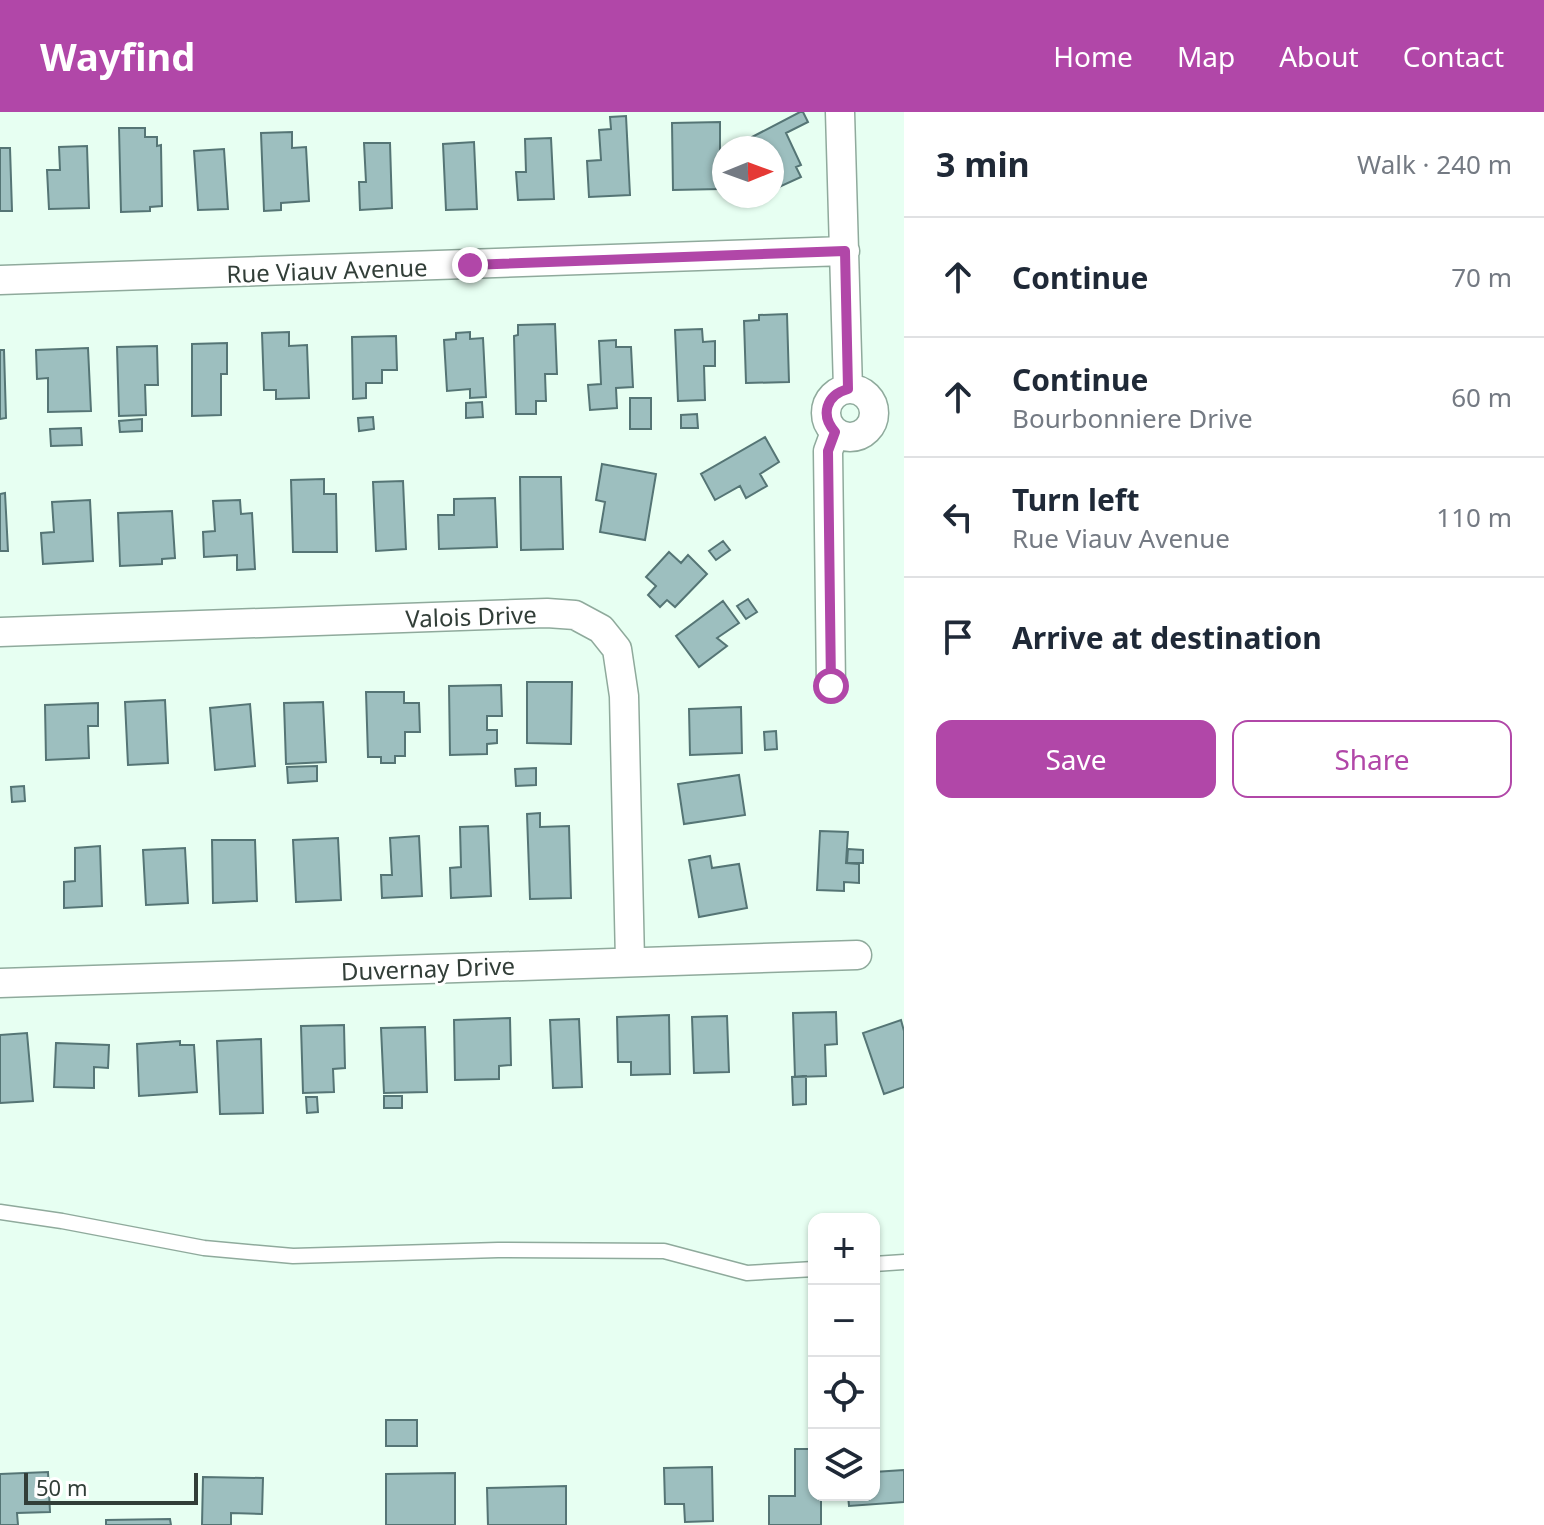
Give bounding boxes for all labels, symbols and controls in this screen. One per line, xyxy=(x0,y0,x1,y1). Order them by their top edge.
text: Wayfind xyxy=(40,30,195,82)
text: Home xyxy=(1053,37,1133,75)
text: Map xyxy=(1177,37,1235,75)
text: About xyxy=(1279,37,1359,75)
text: Contact xyxy=(1403,37,1504,75)
north arrow xyxy=(712,136,784,208)
text: 3 min xyxy=(936,141,1030,187)
text: Walk · 240 m xyxy=(1357,146,1512,182)
route end xyxy=(452,247,488,283)
street label: Rue Viauv Avenue xyxy=(226,250,428,290)
icon: ahead xyxy=(936,255,980,299)
text: Continue xyxy=(1012,257,1148,298)
text: 70 m xyxy=(1451,259,1512,295)
text: Continue xyxy=(1012,359,1148,400)
icon: ahead xyxy=(936,375,980,419)
text: 60 m xyxy=(1451,379,1512,415)
text: Bourbonniere Drive xyxy=(1012,400,1253,436)
text: Turn left xyxy=(1012,479,1140,520)
icon: left xyxy=(936,495,980,539)
text: 110 m xyxy=(1436,499,1512,535)
text: Rue Viauv Avenue xyxy=(1012,520,1230,556)
street label: Valois Drive xyxy=(405,597,537,635)
icon: arrive xyxy=(936,615,980,659)
text: Arrive at destination xyxy=(1012,617,1322,658)
route start xyxy=(813,668,849,704)
button: Save xyxy=(936,720,1216,798)
button: Share xyxy=(1232,720,1512,798)
street label: Duvernay Drive xyxy=(340,948,516,988)
map controls xyxy=(808,1213,880,1501)
button: + xyxy=(808,1213,880,1285)
button: − xyxy=(808,1285,880,1357)
button: locate xyxy=(808,1357,880,1429)
button: layers xyxy=(808,1429,880,1501)
scale bar xyxy=(24,1469,198,1505)
text: 50 m xyxy=(36,1472,87,1502)

